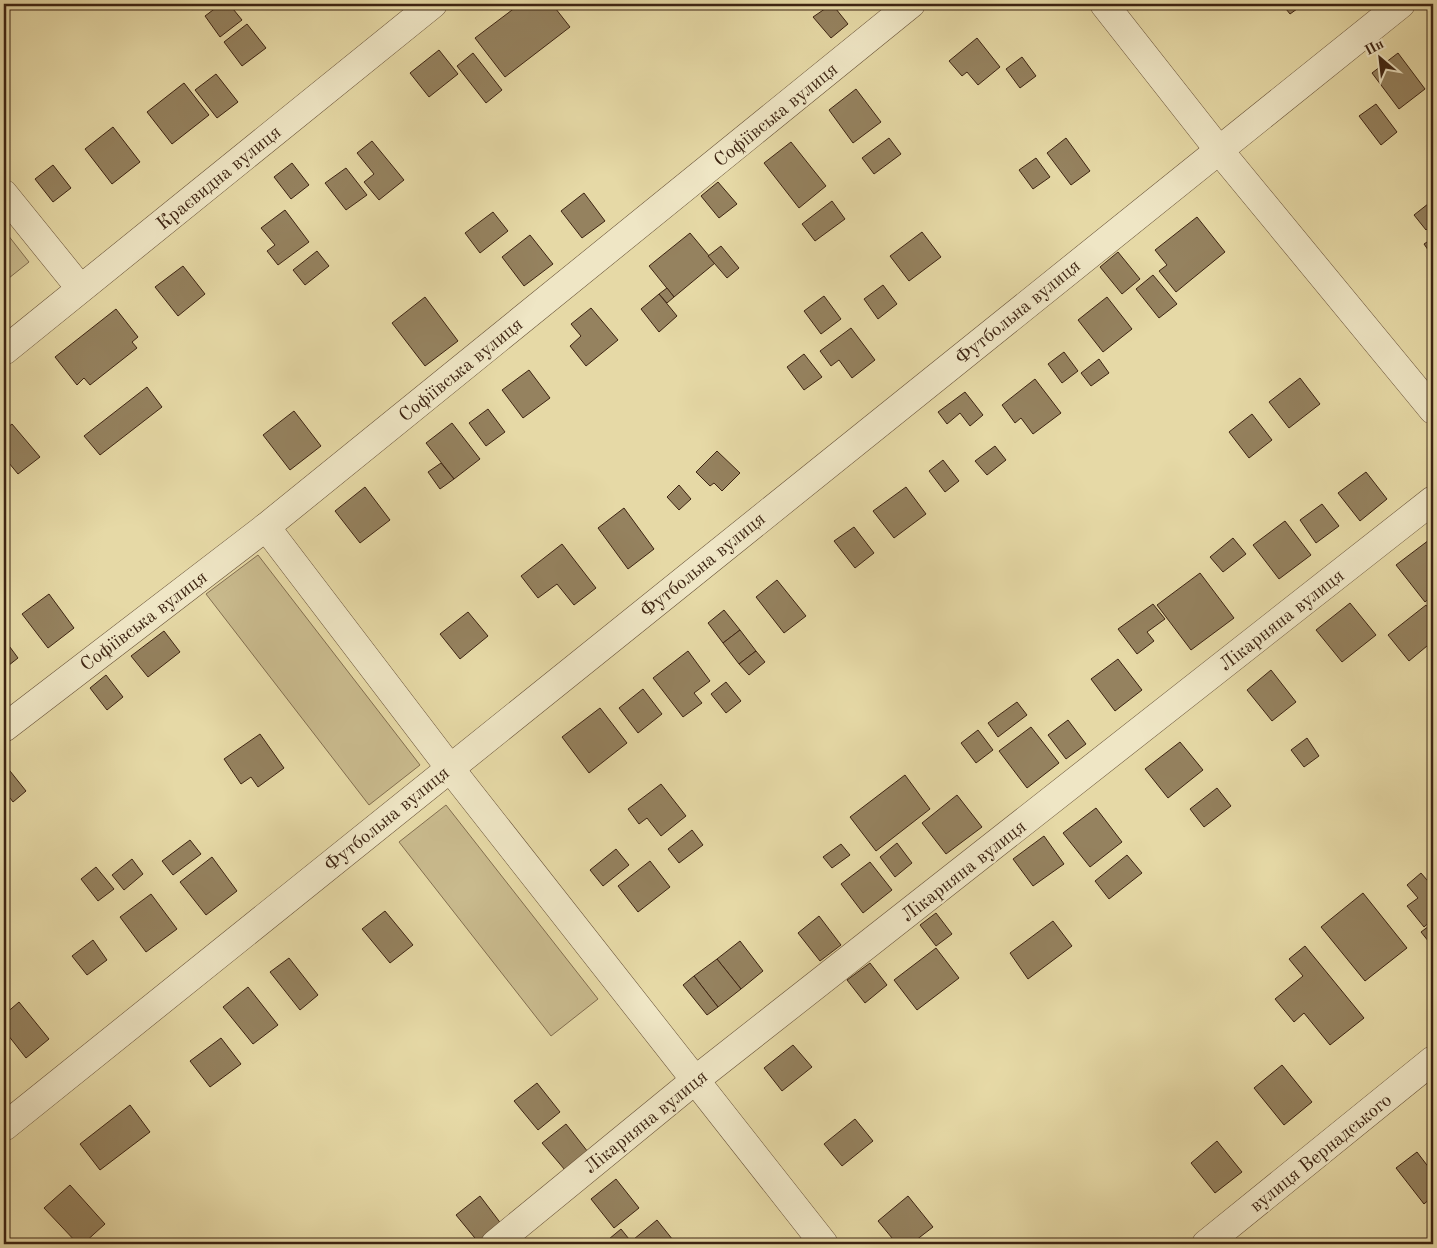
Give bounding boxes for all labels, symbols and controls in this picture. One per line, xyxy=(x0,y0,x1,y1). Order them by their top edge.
north arrow xyxy=(1354,32,1404,82)
text: Пн xyxy=(1363,37,1386,58)
street label: Софіївська вулиця xyxy=(711,60,842,171)
street label: Краєвидна вулиця xyxy=(154,123,285,235)
street label: Футбольна вулиця xyxy=(953,257,1085,369)
street label: Софіївська вулиця xyxy=(396,315,527,426)
street label: Футбольна вулиця xyxy=(638,510,770,622)
street label: Лікарняна вулиця xyxy=(1217,567,1348,675)
street label: Софіївська вулиця xyxy=(78,568,211,676)
street label: Футбольна вулиця xyxy=(322,764,454,876)
street label: Лікарняна вулиця xyxy=(899,818,1030,926)
street label: Лікарняна вулиця xyxy=(581,1068,712,1178)
street label: вулиця Вернадського xyxy=(1247,1091,1396,1217)

